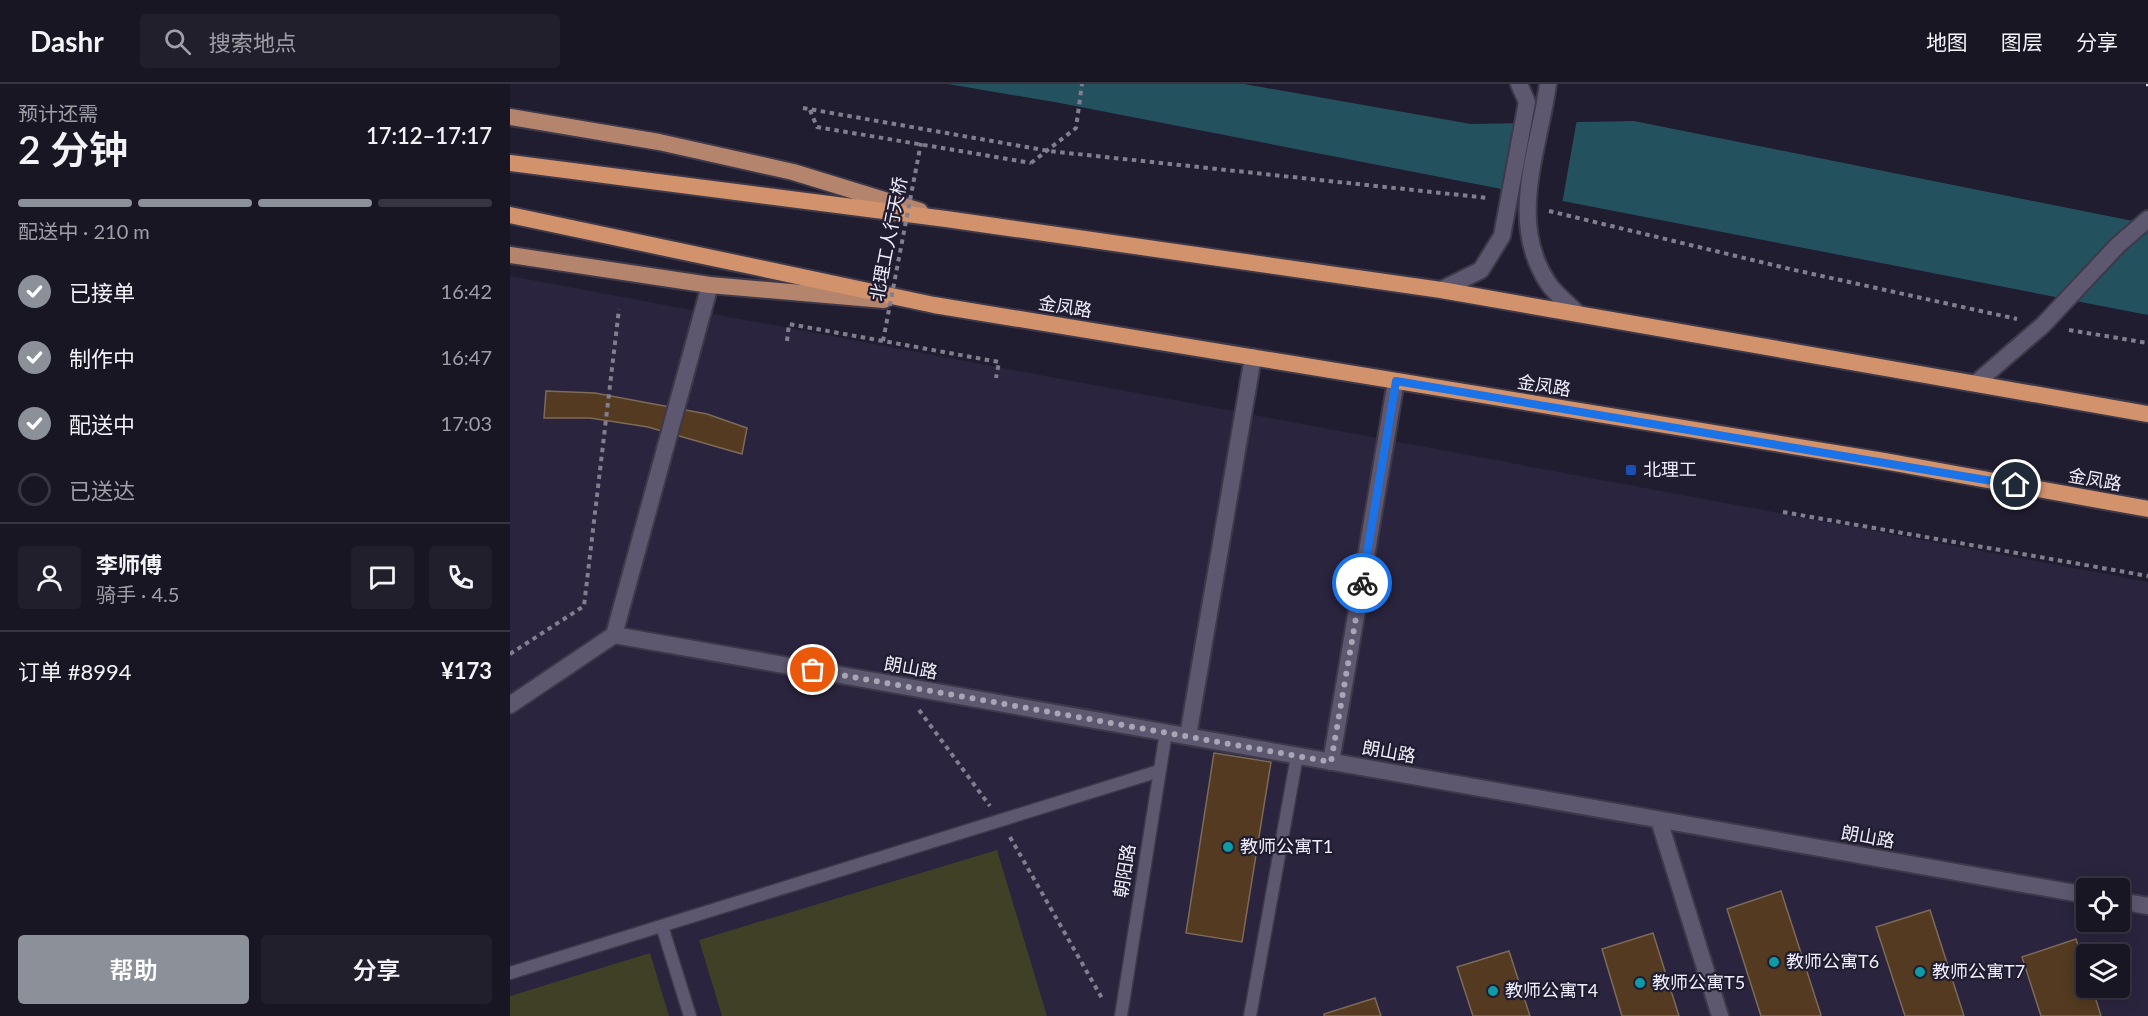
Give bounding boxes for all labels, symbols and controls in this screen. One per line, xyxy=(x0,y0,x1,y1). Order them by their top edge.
search box xyxy=(140,14,560,68)
text: Dashr xyxy=(30,24,104,58)
icon: search xyxy=(161,25,194,58)
text: 搜索地点 xyxy=(209,29,297,56)
text: 地图 xyxy=(1926,29,1968,54)
text: 图层 xyxy=(2001,29,2043,54)
text: 分享 xyxy=(2076,29,2118,54)
text: 预计还需 xyxy=(18,101,98,125)
text: 17:12–17:17 xyxy=(366,122,492,149)
text: 2 分钟 xyxy=(18,126,128,172)
street label: 北理工人行天桥 xyxy=(865,175,911,303)
text: 配送中 · 210 m xyxy=(18,219,150,243)
icon: check xyxy=(18,275,51,308)
text: 已接单 xyxy=(69,279,135,306)
text: 16:42 xyxy=(441,279,492,303)
street label: 金凤路 xyxy=(1037,291,1094,321)
icon: check xyxy=(18,341,51,374)
text: 制作中 xyxy=(69,345,135,372)
text: 16:47 xyxy=(441,345,492,369)
street label: 金凤路 xyxy=(1516,370,1573,400)
icon: check xyxy=(18,407,51,440)
text: 配送中 xyxy=(69,411,135,438)
text: 17:03 xyxy=(441,411,492,435)
place label: 北理工 xyxy=(1643,458,1697,480)
pin xyxy=(1990,459,2041,510)
marker: 北理工 xyxy=(1624,463,1638,477)
street label: 金凤路 xyxy=(2067,463,2124,495)
icon: home xyxy=(1999,468,2032,501)
text: 已送达 xyxy=(69,477,135,504)
button: person xyxy=(18,546,81,609)
button: chat xyxy=(351,546,414,609)
button: phone xyxy=(429,546,492,609)
text: 李师傅 xyxy=(96,551,162,578)
courier xyxy=(1332,553,1392,613)
icon: bike xyxy=(1346,567,1379,600)
text: 骑手 · 4.5 xyxy=(96,582,179,606)
pin xyxy=(787,644,838,695)
street label: 朗山路 xyxy=(883,651,940,683)
icon: bag xyxy=(796,653,829,686)
text: ¥173 xyxy=(441,657,492,684)
text: 订单 #8994 xyxy=(18,658,131,685)
street label: 朗山路 xyxy=(1361,735,1418,767)
street label: 朗山路 xyxy=(1840,820,1897,852)
place label: 教师公寓T1 xyxy=(1240,835,1333,857)
marker: 教师公寓T1 xyxy=(1221,840,1235,854)
street label: 朝阳路 xyxy=(1109,842,1139,899)
map controls xyxy=(2076,878,2130,998)
button: locate xyxy=(2076,878,2130,932)
button: 帮助 xyxy=(18,935,249,1004)
button: 分享 xyxy=(261,935,492,1004)
button: layers xyxy=(2076,944,2130,998)
place label: 教师公寓T6 xyxy=(1786,950,1879,972)
marker: 教师公寓T6 xyxy=(1767,955,1781,969)
place label: 教师公寓T7 xyxy=(1932,960,2025,982)
marker: 教师公寓T7 xyxy=(1913,965,1927,979)
place label: 教师公寓T5 xyxy=(1652,971,1745,993)
marker: 教师公寓T5 xyxy=(1633,976,1647,990)
place label: 教师公寓T4 xyxy=(1505,979,1598,1001)
marker: 教师公寓T4 xyxy=(1486,984,1500,998)

